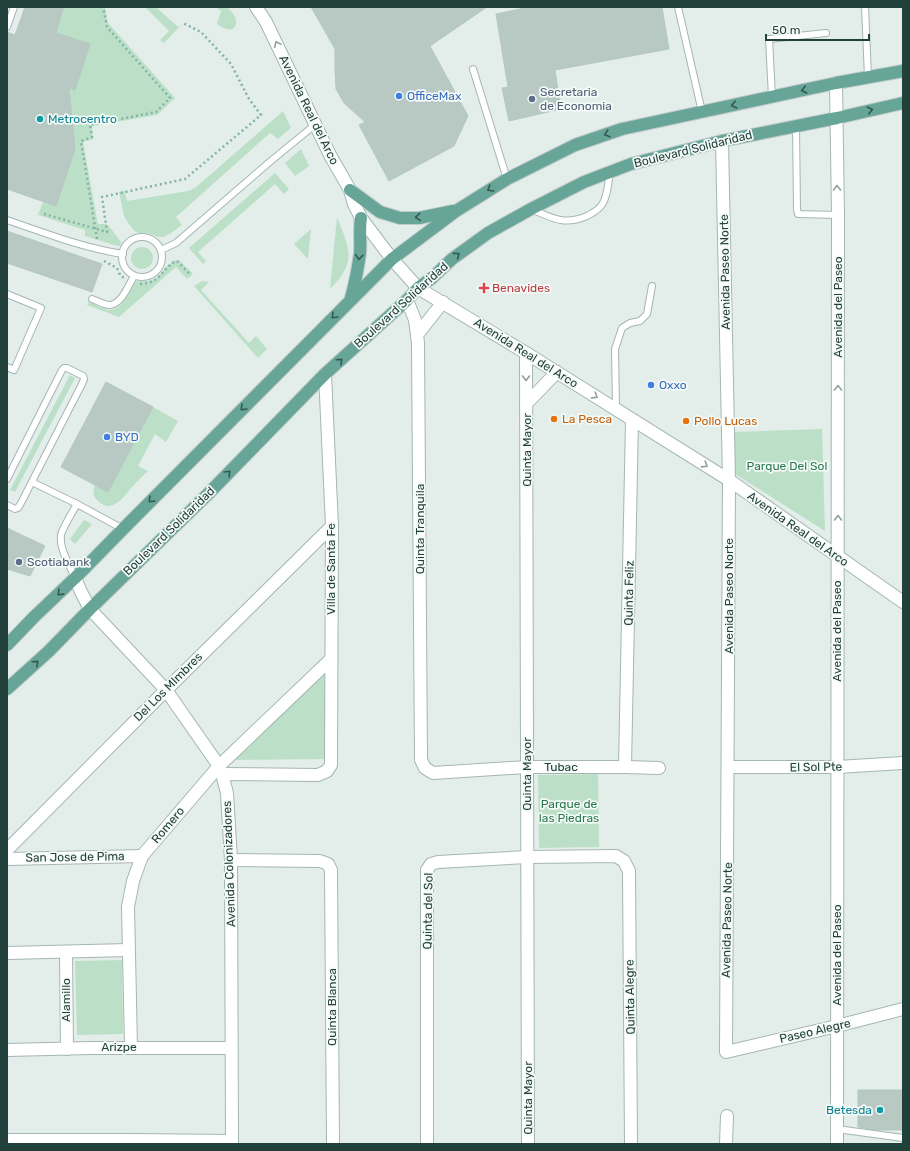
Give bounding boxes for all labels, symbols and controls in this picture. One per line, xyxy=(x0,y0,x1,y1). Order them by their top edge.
scale bar xyxy=(766,16,869,42)
text: 50 m xyxy=(772,23,800,37)
one-way arrow xyxy=(274,41,282,48)
street label: Avenida Real del Arco xyxy=(276,53,342,167)
place label: Secretaria de Economia xyxy=(540,85,612,113)
one-way arrow xyxy=(801,86,807,94)
place label: OfficeMax xyxy=(407,89,462,103)
marker: OfficeMax xyxy=(394,91,404,101)
marker: Secretaria de Economia xyxy=(527,94,537,104)
one-way arrow xyxy=(731,101,737,109)
one-way arrow xyxy=(867,107,873,115)
place label: Metrocentro xyxy=(48,112,117,126)
marker: Metrocentro xyxy=(35,114,45,124)
street label: Boulevard Solidaridad xyxy=(632,128,754,170)
one-way arrow xyxy=(604,129,611,138)
one-way arrow xyxy=(487,184,494,192)
one-way arrow xyxy=(833,185,841,191)
one-way arrow xyxy=(415,213,421,222)
street label: Avenida Paseo Norte xyxy=(717,214,733,330)
one-way arrow xyxy=(452,253,459,260)
one-way arrow xyxy=(355,254,364,260)
street label: Avenida del Paseo xyxy=(831,256,845,358)
street label: Boulevard Solidaridad xyxy=(351,259,451,351)
place label: Benavides xyxy=(492,281,550,295)
marker: Benavides xyxy=(479,283,489,293)
one-way arrow xyxy=(331,311,339,319)
street label: Avenida Real del Arco xyxy=(471,315,581,391)
one-way arrow xyxy=(335,359,342,366)
one-way arrow xyxy=(522,375,530,381)
place label: Oxxo xyxy=(659,378,687,392)
marker: Oxxo xyxy=(646,380,656,390)
one-way arrow xyxy=(834,385,842,391)
one-way arrow xyxy=(591,391,598,399)
one-way arrow xyxy=(240,403,248,411)
place label: La Pesca xyxy=(562,412,612,426)
street label: Quinta Mayor xyxy=(520,413,534,487)
marker: La Pesca xyxy=(549,414,559,424)
place label: Pollo Lucas xyxy=(694,414,757,428)
marker: Pollo Lucas xyxy=(681,416,691,426)
place label: BYD xyxy=(115,430,139,444)
marker: BYD xyxy=(102,432,112,442)
park label: Parque Del Sol xyxy=(747,459,827,473)
one-way arrow xyxy=(701,460,708,468)
one-way arrow xyxy=(223,470,231,478)
street label: Boulevard Solidaridad xyxy=(120,484,218,578)
street label: Quinta Tranquila xyxy=(413,484,427,574)
street label: Avenida Real del Arco xyxy=(745,489,851,569)
one-way arrow xyxy=(148,495,156,503)
one-way arrow xyxy=(834,515,842,521)
street label: Villa de Santa Fe xyxy=(324,523,338,615)
street label: Avenida Paseo Norte xyxy=(722,538,736,654)
place label: Scotiabank xyxy=(27,555,90,569)
marker: Scotiabank xyxy=(14,557,24,567)
street label: Quinta Feliz xyxy=(621,560,637,626)
street label: Avenida del Paseo xyxy=(830,580,844,682)
one-way arrow xyxy=(57,588,65,595)
street label: Del Los MImbres xyxy=(131,650,205,724)
one-way arrow xyxy=(31,660,39,668)
street label: Quinta Mayor xyxy=(520,737,534,811)
street label: Tubac xyxy=(544,760,578,774)
street label: El Sol Pte xyxy=(790,760,843,774)
park label: Parque de las Piedras xyxy=(539,797,599,825)
street label: Avenida Colonizadores xyxy=(220,800,238,928)
street label: Romero xyxy=(149,804,187,846)
street label: San Jose de Pima xyxy=(25,849,125,865)
street label: Avenida Paseo Norte xyxy=(719,862,735,978)
street label: Quinta del Sol xyxy=(420,872,436,949)
street label: Avenida del Paseo xyxy=(830,904,844,1006)
street label: Quinta Alegre xyxy=(622,959,638,1035)
street label: Quinta Blanca xyxy=(325,968,339,1046)
street label: Alamillo xyxy=(59,978,73,1022)
street label: Paseo Alegre xyxy=(778,1016,852,1046)
street label: Arizpe xyxy=(101,1040,137,1054)
street label: Quinta Mayor xyxy=(521,1061,535,1135)
place label: Betesda xyxy=(826,1103,872,1117)
marker: Betesda xyxy=(875,1105,885,1115)

